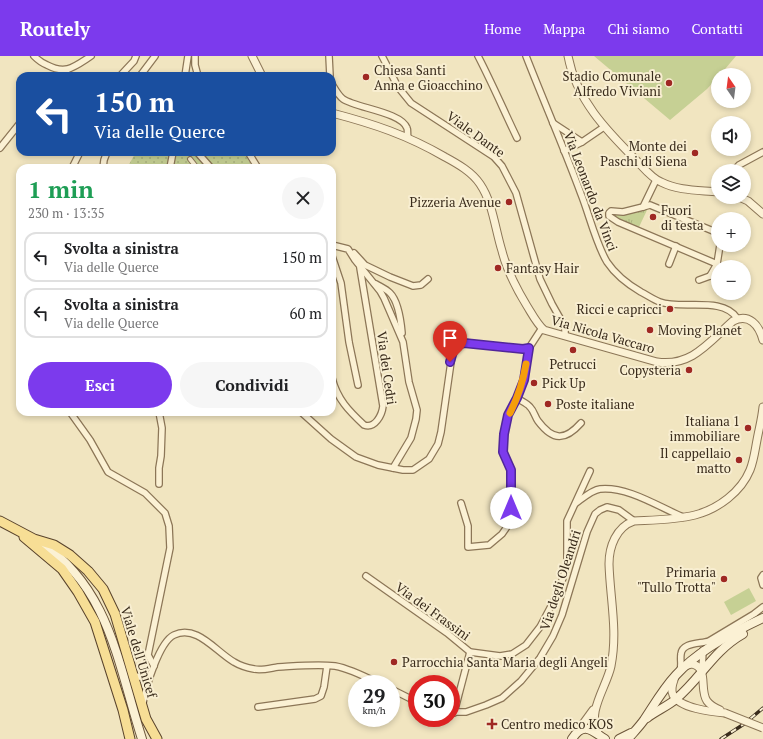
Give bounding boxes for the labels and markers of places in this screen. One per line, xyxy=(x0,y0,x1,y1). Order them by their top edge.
place label: Chiesa Santi Anna e Gioacchino xyxy=(374,61,483,94)
place label: Stadio Comunale Alfredo Viviani xyxy=(562,67,661,100)
marker: Chiesa Santi Anna e Gioacchino xyxy=(361,72,371,82)
marker: Stadio Comunale Alfredo Viviani xyxy=(664,78,674,88)
place label: Monte dei Paschi di Siena xyxy=(600,137,687,170)
marker: Monte dei Paschi di Siena xyxy=(690,148,700,158)
place label: Pizzeria Avenue xyxy=(410,193,501,211)
marker: Pizzeria Avenue xyxy=(504,197,514,207)
place label: Fuori di testa xyxy=(661,201,704,234)
marker: Fuori di testa xyxy=(648,212,658,222)
place label: Fantasy Hair xyxy=(506,259,579,277)
marker: Fantasy Hair xyxy=(493,263,503,273)
place label: Ricci e capricci xyxy=(576,300,662,318)
marker: Ricci e capricci xyxy=(665,304,675,314)
pin xyxy=(433,321,467,362)
place label: Moving Planet xyxy=(658,321,742,339)
marker: Moving Planet xyxy=(645,325,655,335)
marker: Petrucci xyxy=(568,345,578,355)
place label: Petrucci xyxy=(550,355,597,373)
place label: Copysteria xyxy=(620,361,681,379)
marker: Copysteria xyxy=(684,365,694,375)
place label: Pick Up xyxy=(542,374,586,392)
marker: Pick Up xyxy=(529,378,539,388)
place label: Poste italiane xyxy=(556,395,635,413)
marker: Poste italiane xyxy=(543,399,553,409)
place label: Italiana 1 immobiliare xyxy=(670,412,740,445)
marker: Italiana 1 immobiliare xyxy=(743,423,753,433)
place label: Il cappellaio matto xyxy=(660,444,731,477)
marker: Il cappellaio matto xyxy=(734,455,744,465)
place label: Primaria "Tullo Trotta" xyxy=(637,563,716,596)
marker: Primaria "Tullo Trotta" xyxy=(719,574,729,584)
place label: Parrocchia Santa Maria degli Angeli xyxy=(402,653,608,671)
marker: Parrocchia Santa Maria degli Angeli xyxy=(389,657,399,667)
place label: Centro medico KOS xyxy=(501,715,613,733)
marker: Centro medico KOS xyxy=(486,718,498,730)

